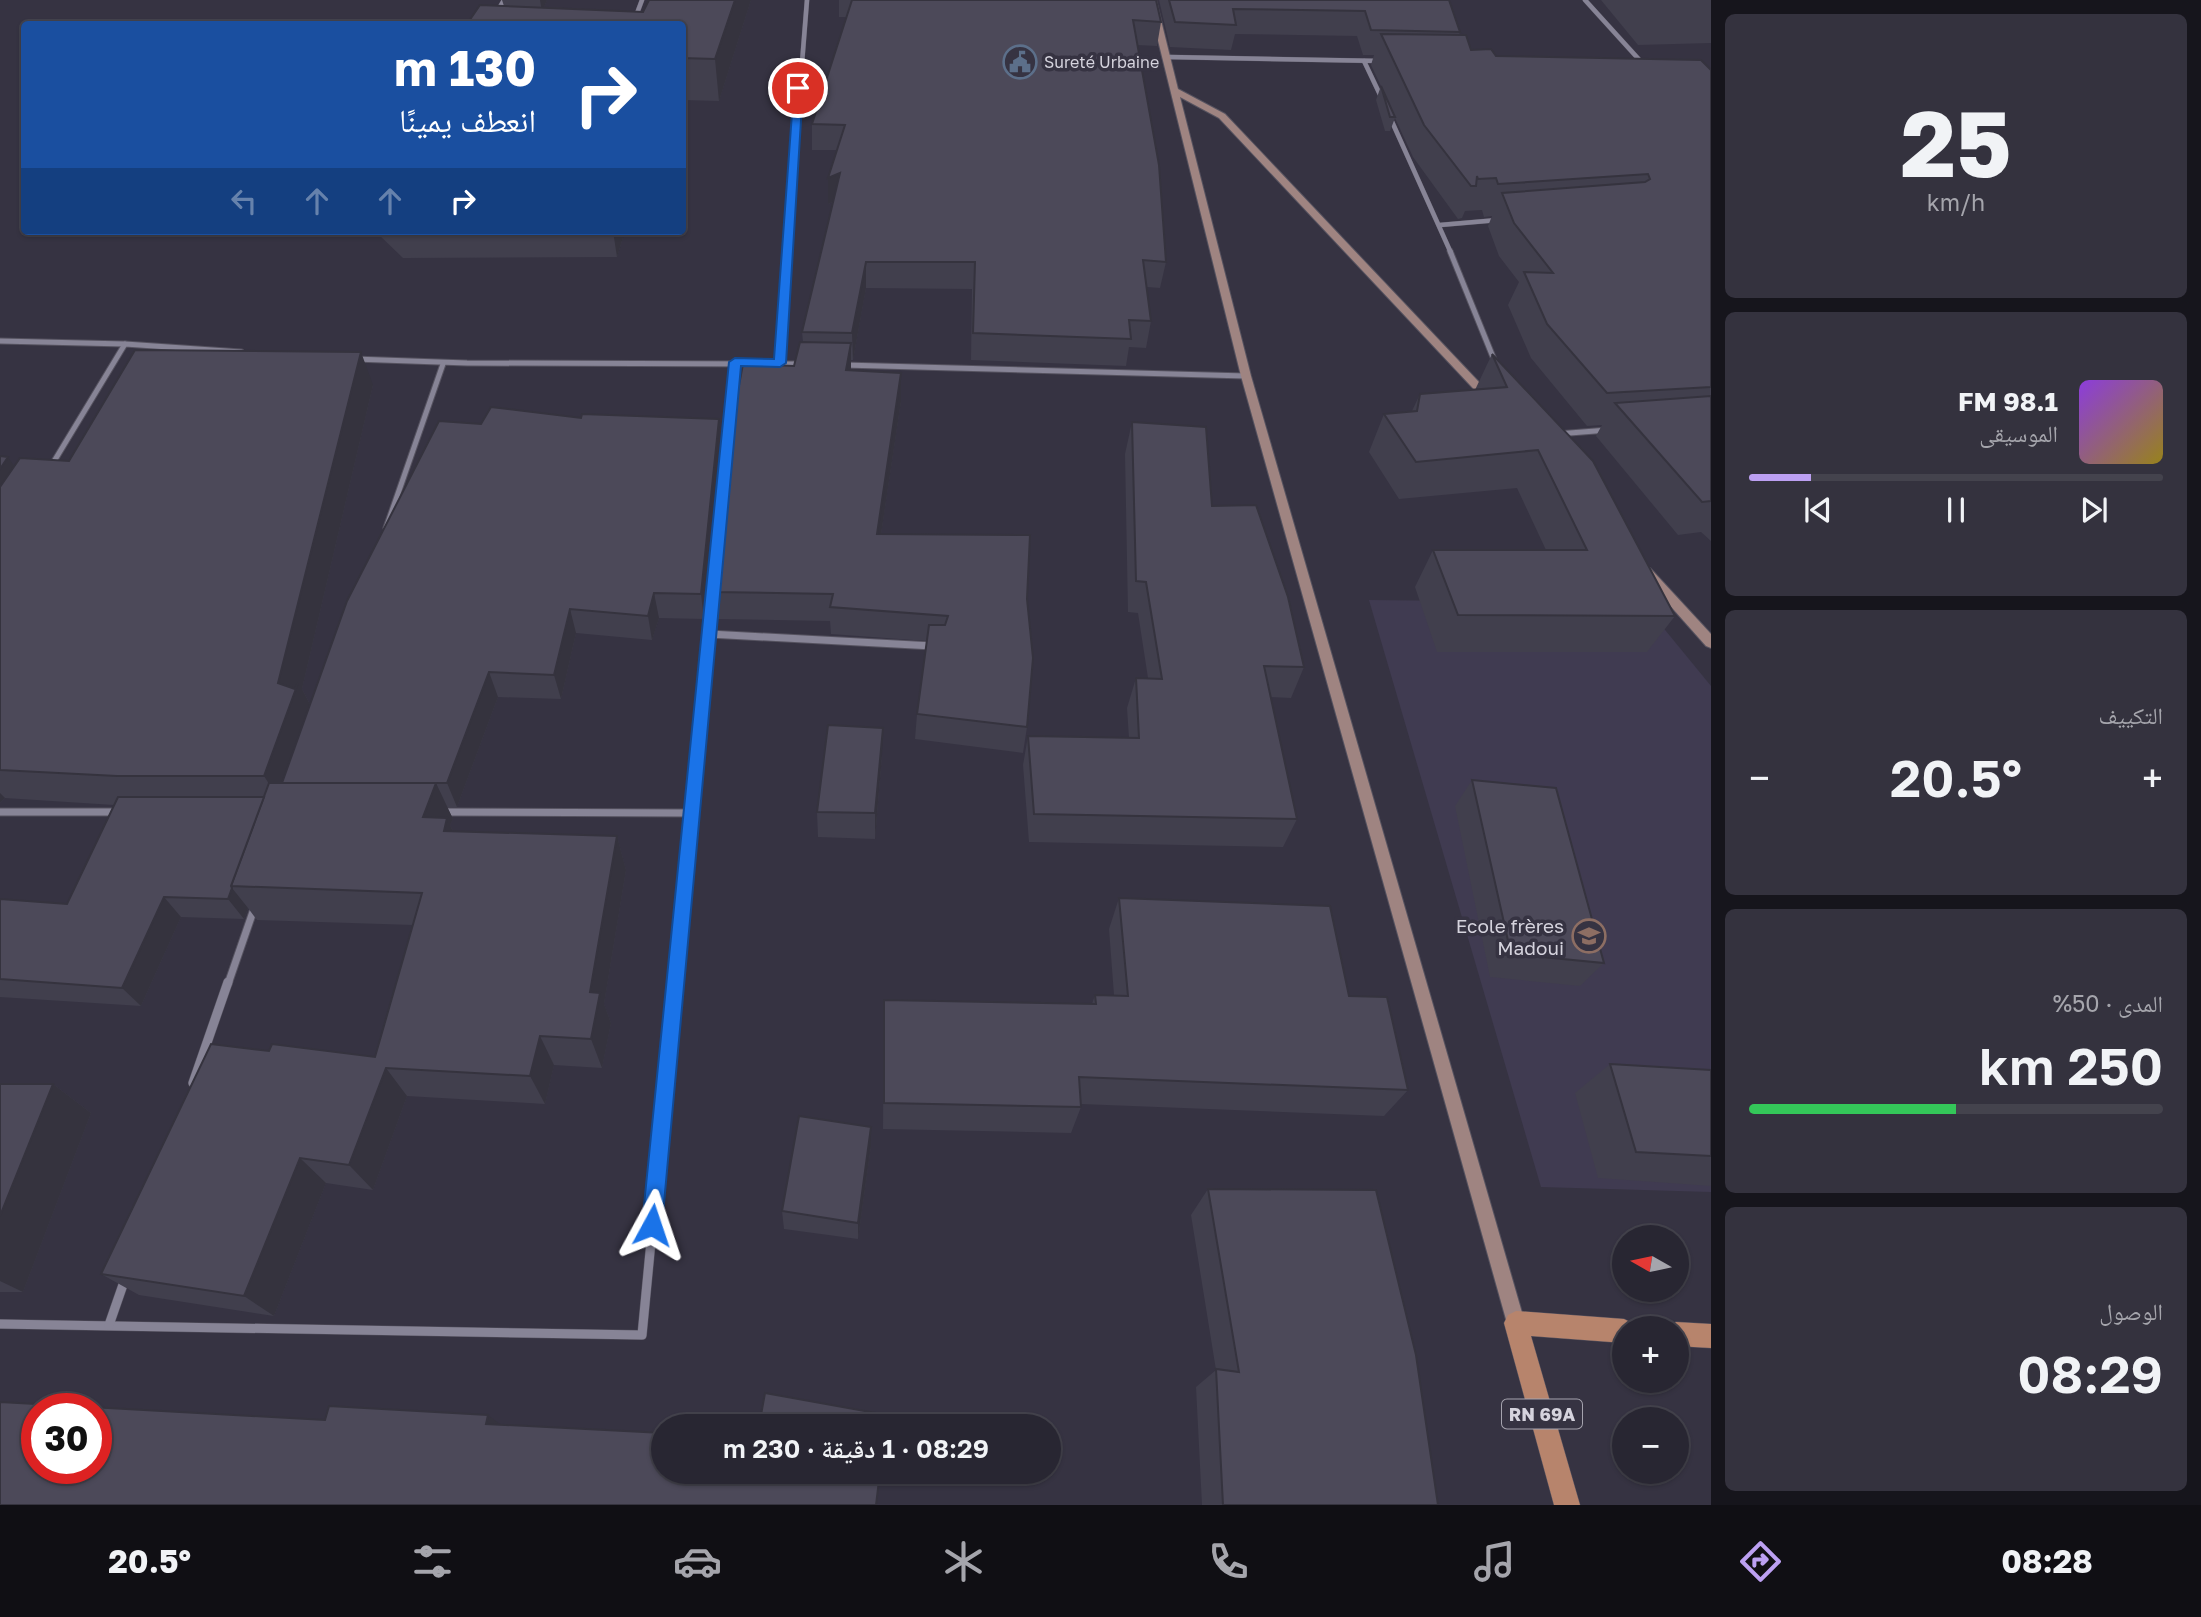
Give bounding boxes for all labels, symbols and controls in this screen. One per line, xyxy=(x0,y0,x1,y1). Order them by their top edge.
text: 130 m xyxy=(394,38,536,97)
public building icon: Sureté Urbaine xyxy=(1001,43,1039,81)
icon: right xyxy=(560,49,651,140)
place label: Sureté Urbaine xyxy=(1044,52,1159,72)
pin xyxy=(768,58,828,118)
icon: arrive xyxy=(779,69,817,107)
text: 25 xyxy=(1900,88,2012,197)
text: انعطف يمينًا xyxy=(399,101,536,139)
icon: left xyxy=(225,182,263,220)
icon: ahead xyxy=(298,182,336,220)
icon: ahead xyxy=(371,182,409,220)
icon: right xyxy=(444,182,482,220)
text: km/h xyxy=(1927,188,1985,216)
text: 98.1 FM xyxy=(1958,386,2058,417)
text: الموسيقى xyxy=(1979,419,2058,447)
icon: previous xyxy=(1799,491,1837,529)
icon: pause xyxy=(1937,491,1975,529)
icon: next xyxy=(2075,491,2113,529)
text: التكييف xyxy=(2098,701,2163,729)
text: 20.5° xyxy=(1890,746,2022,808)
text: − xyxy=(1749,755,1770,800)
text: + xyxy=(2142,755,2163,800)
place label: Ecole frères Madoui xyxy=(1456,914,1564,959)
school or university icon: Ecole frères Madoui xyxy=(1570,917,1608,955)
text: المدى · 50% xyxy=(2053,989,2163,1017)
text: 250 km xyxy=(1979,1034,2163,1096)
position arrow xyxy=(615,1188,689,1262)
north arrow xyxy=(1612,1225,1689,1302)
map controls xyxy=(1612,1225,1689,1484)
text: الوصول xyxy=(2099,1297,2163,1325)
button: + xyxy=(1612,1316,1689,1393)
text: 08:29 xyxy=(2017,1342,2163,1404)
speed limit sign: 30 xyxy=(21,1393,112,1484)
road number: RN 69A xyxy=(1502,1400,1582,1428)
button: − xyxy=(1612,1407,1689,1484)
text: 08:29 · 1 دقيقة · 230 m xyxy=(723,1433,989,1464)
icon: filters xyxy=(408,1537,457,1586)
icon: car xyxy=(673,1537,722,1586)
icon: climate xyxy=(939,1537,988,1586)
icon: phone xyxy=(1204,1537,1253,1586)
icon: music xyxy=(1470,1537,1519,1586)
icon: directions xyxy=(1736,1537,1785,1586)
text: 20.5° xyxy=(108,1542,191,1580)
text: 08:28 xyxy=(2001,1542,2093,1580)

